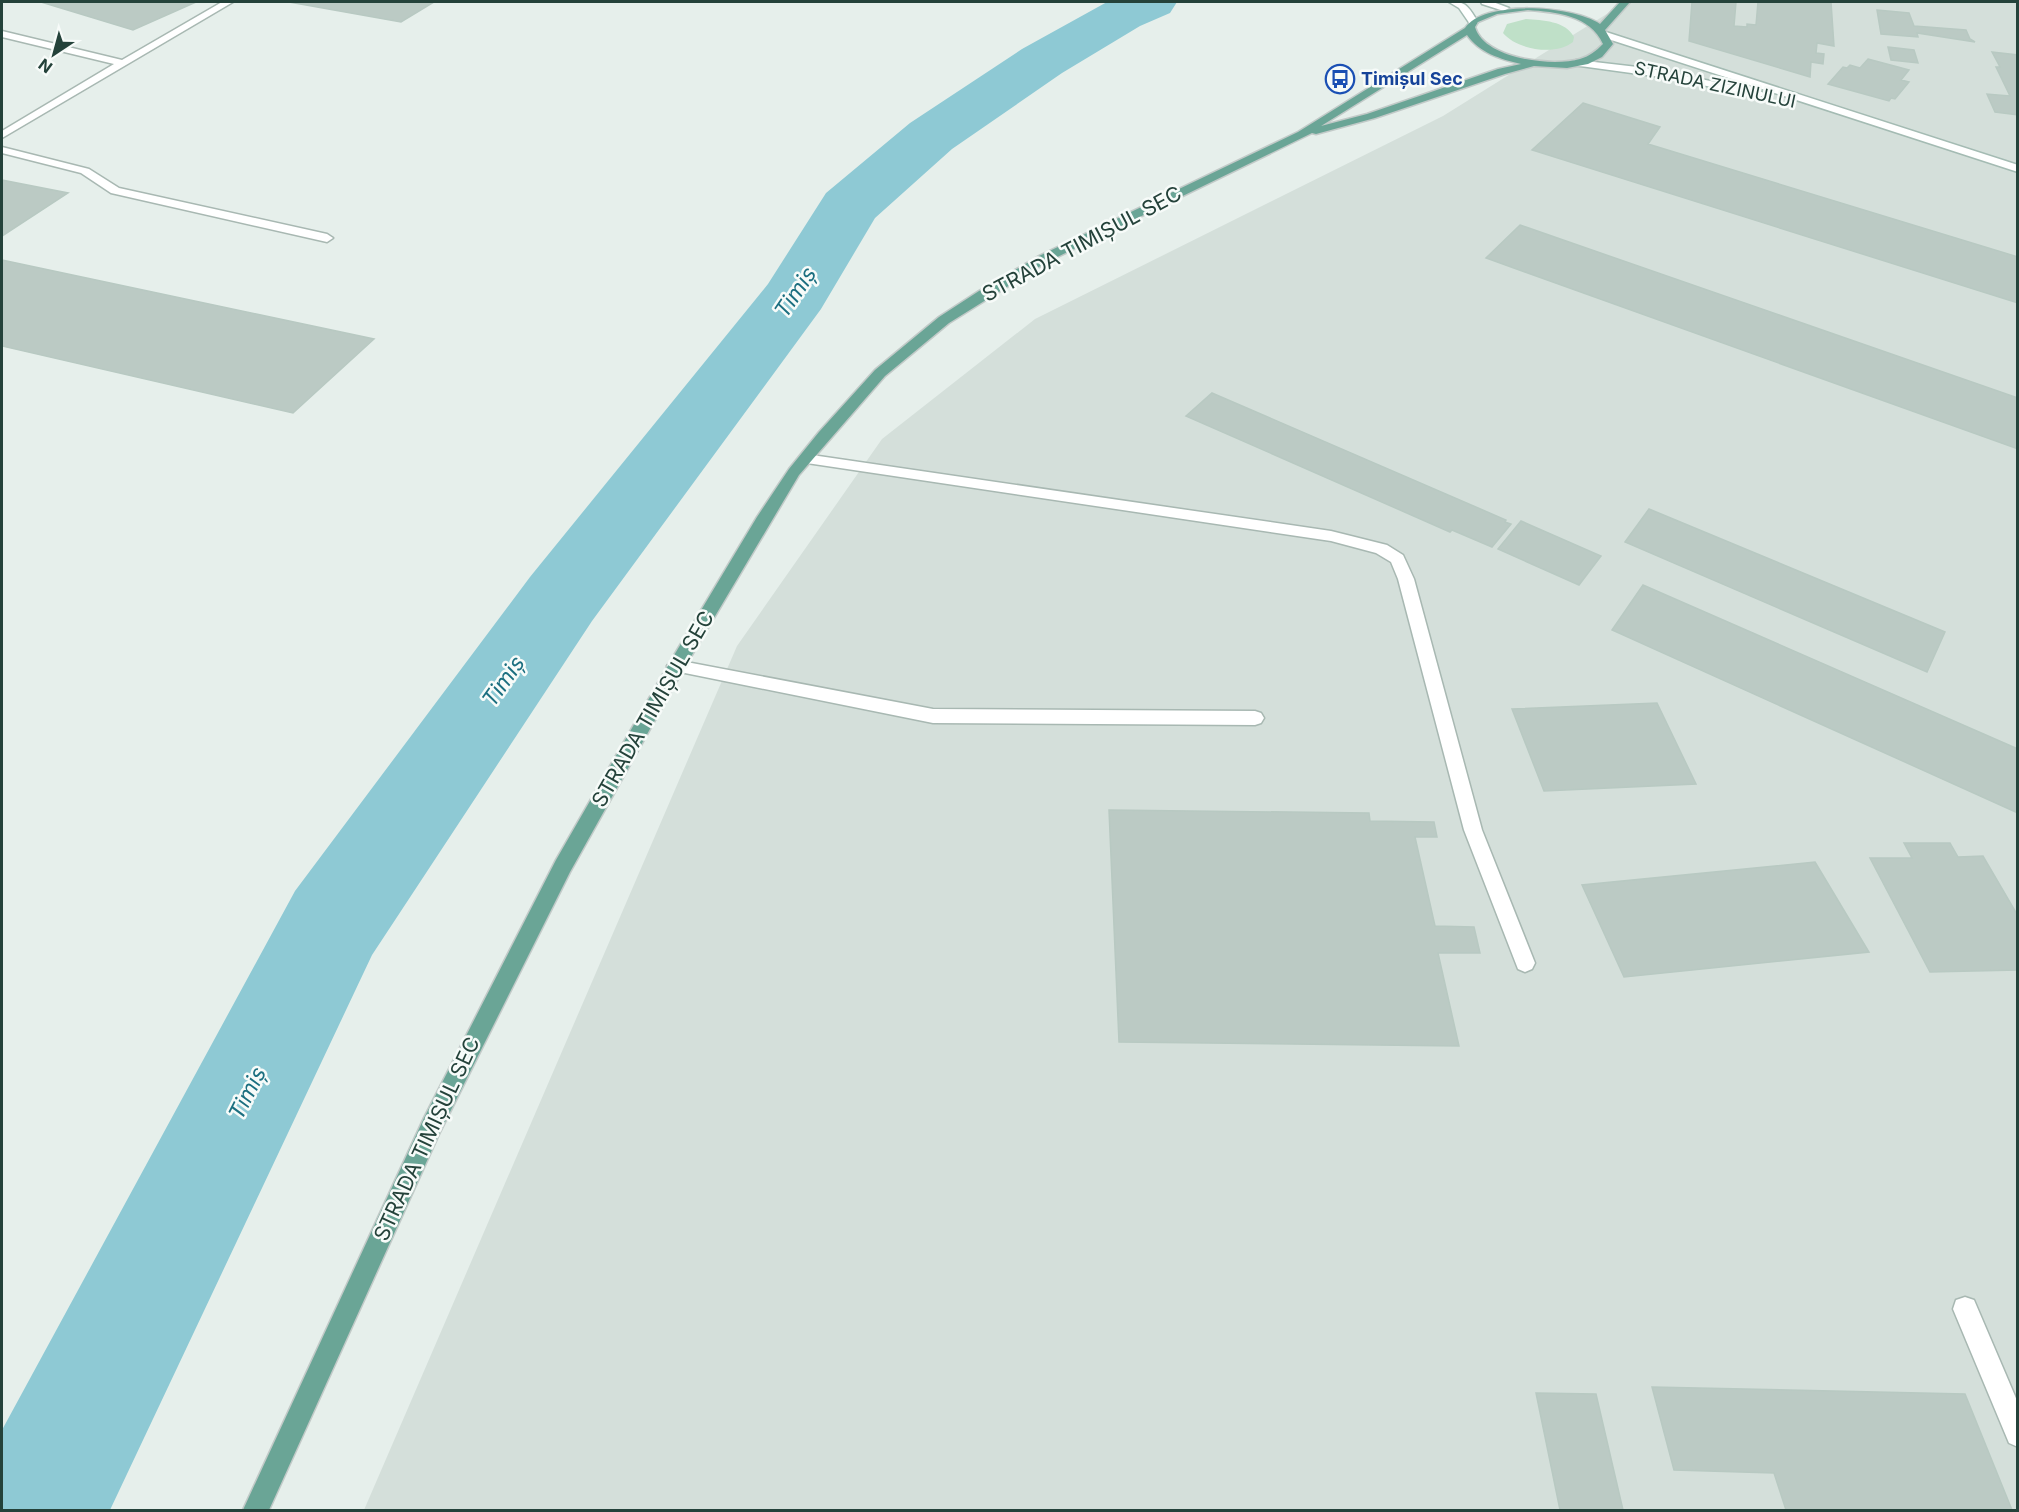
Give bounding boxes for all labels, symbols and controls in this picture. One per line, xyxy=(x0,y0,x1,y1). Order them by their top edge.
north arrow xyxy=(24,24,84,84)
text: N xyxy=(34,54,56,78)
street label: STRADA ZIZINULUI xyxy=(1632,57,1798,112)
bus stop icon: Timișul Sec xyxy=(1324,63,1356,95)
place label: Timișul Sec xyxy=(1361,68,1463,89)
street label: STRADA TIMIȘUL SEC xyxy=(978,180,1186,307)
water label: Timiș xyxy=(769,262,822,323)
street label: STRADA TIMIȘUL SEC xyxy=(586,606,719,811)
water label: Timiș xyxy=(476,651,530,712)
street label: STRADA TIMIȘUL SEC xyxy=(368,1033,485,1245)
water label: Timiș xyxy=(223,1062,272,1124)

